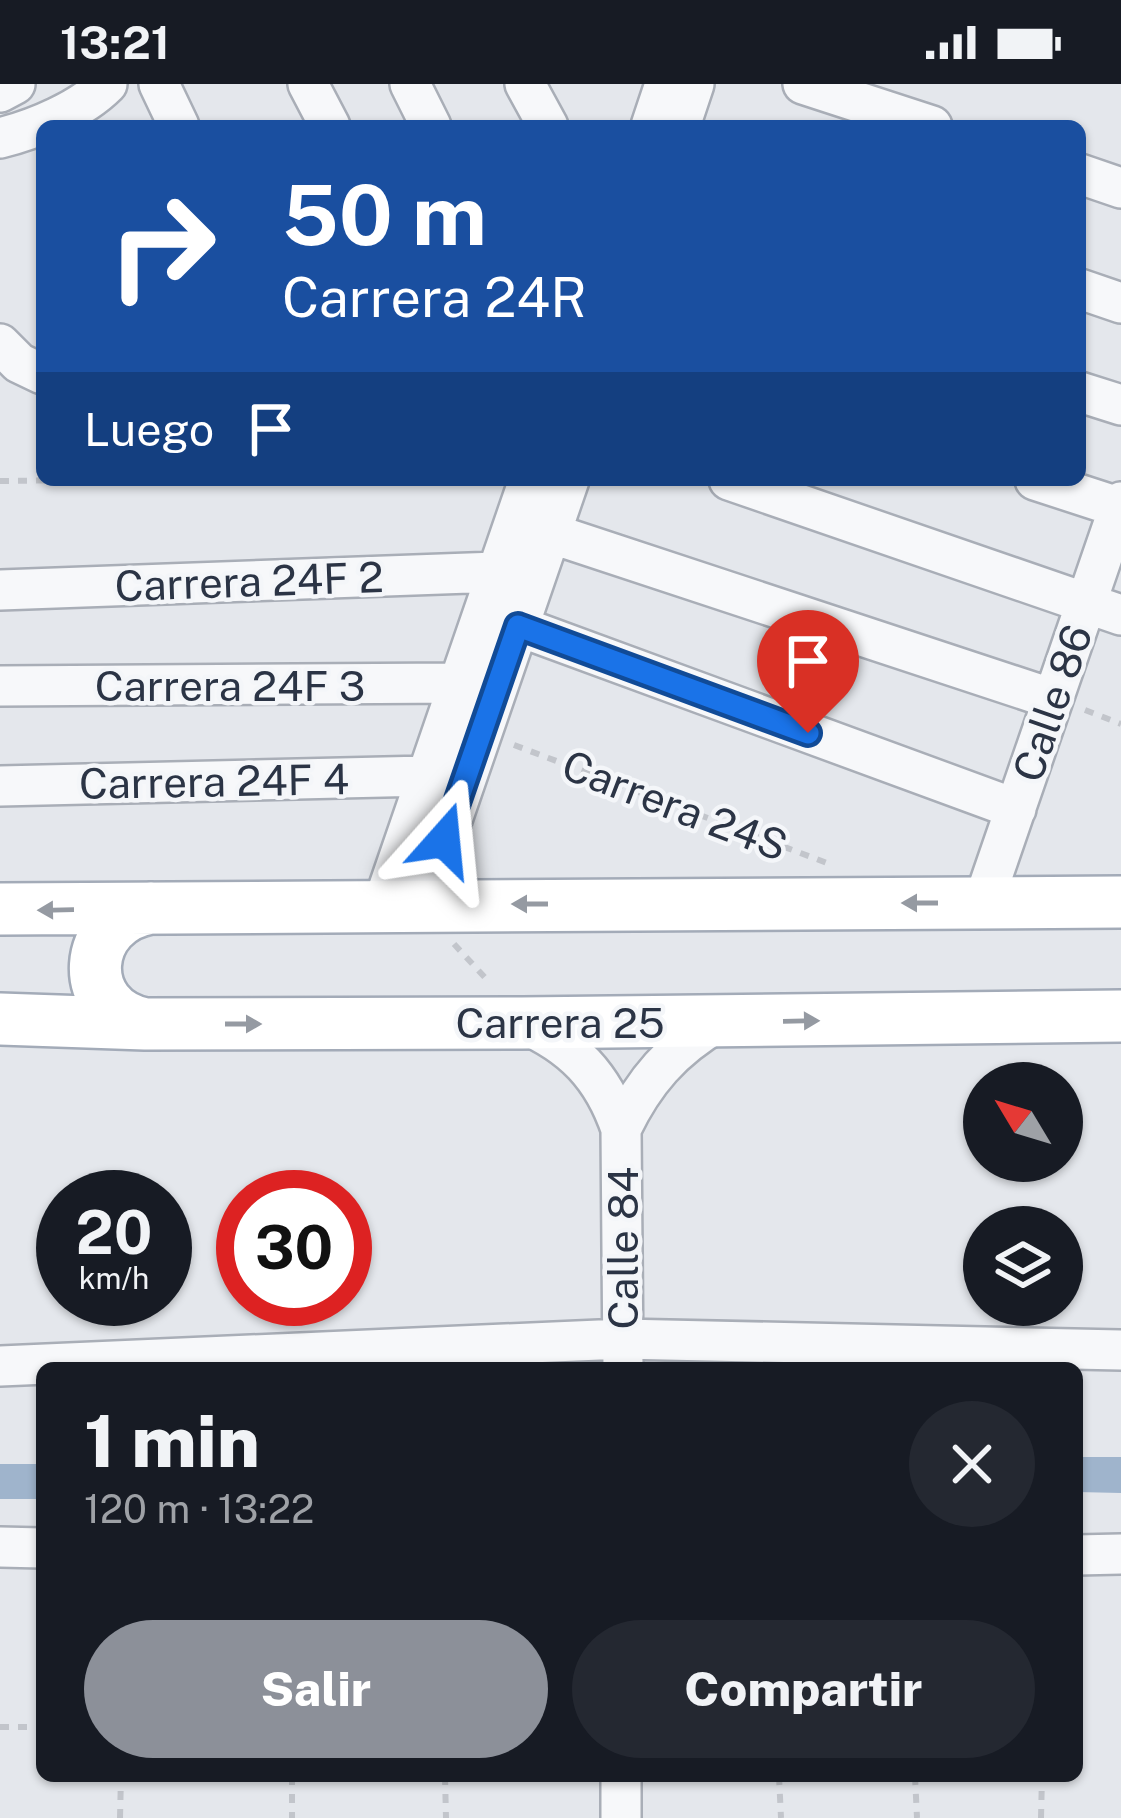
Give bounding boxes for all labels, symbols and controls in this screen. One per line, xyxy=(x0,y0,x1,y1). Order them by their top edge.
text: 13:21 xyxy=(60,16,170,69)
text: 50 m xyxy=(282,165,487,264)
icon: right xyxy=(84,168,240,324)
text: Carrera 24R xyxy=(282,266,587,329)
icon: arrive xyxy=(238,396,304,462)
text: Luego xyxy=(84,403,214,456)
street label: Carrera 24F 2 xyxy=(114,552,384,610)
pin xyxy=(757,610,859,733)
street label: Calle 86 xyxy=(1002,618,1102,788)
icon: arrive xyxy=(775,628,841,694)
street label: Carrera 24F 3 xyxy=(95,661,365,710)
street label: Carrera 24S xyxy=(556,740,794,870)
street label: Carrera 24F 4 xyxy=(78,754,350,808)
position arrow xyxy=(381,777,507,903)
one-way arrow xyxy=(900,893,938,913)
one-way arrow xyxy=(510,894,548,914)
one-way arrow xyxy=(36,900,74,919)
street label: Carrera 25 xyxy=(455,998,665,1047)
one-way arrow xyxy=(783,1011,821,1030)
one-way arrow xyxy=(225,1014,263,1034)
north arrow xyxy=(963,1062,1083,1182)
map controls xyxy=(963,1062,1083,1326)
street label: Calle 84 xyxy=(598,1167,647,1329)
speed limit sign: 30 xyxy=(216,1170,372,1326)
text: 20 xyxy=(76,1197,152,1268)
button: layers xyxy=(963,1206,1083,1326)
text: km/h xyxy=(79,1260,149,1296)
text: 1 min xyxy=(84,1399,260,1483)
button: close xyxy=(909,1401,1035,1527)
text: 120 m · 13:22 xyxy=(84,1486,314,1532)
button: Salir xyxy=(84,1620,548,1758)
button: Compartir xyxy=(572,1620,1035,1758)

